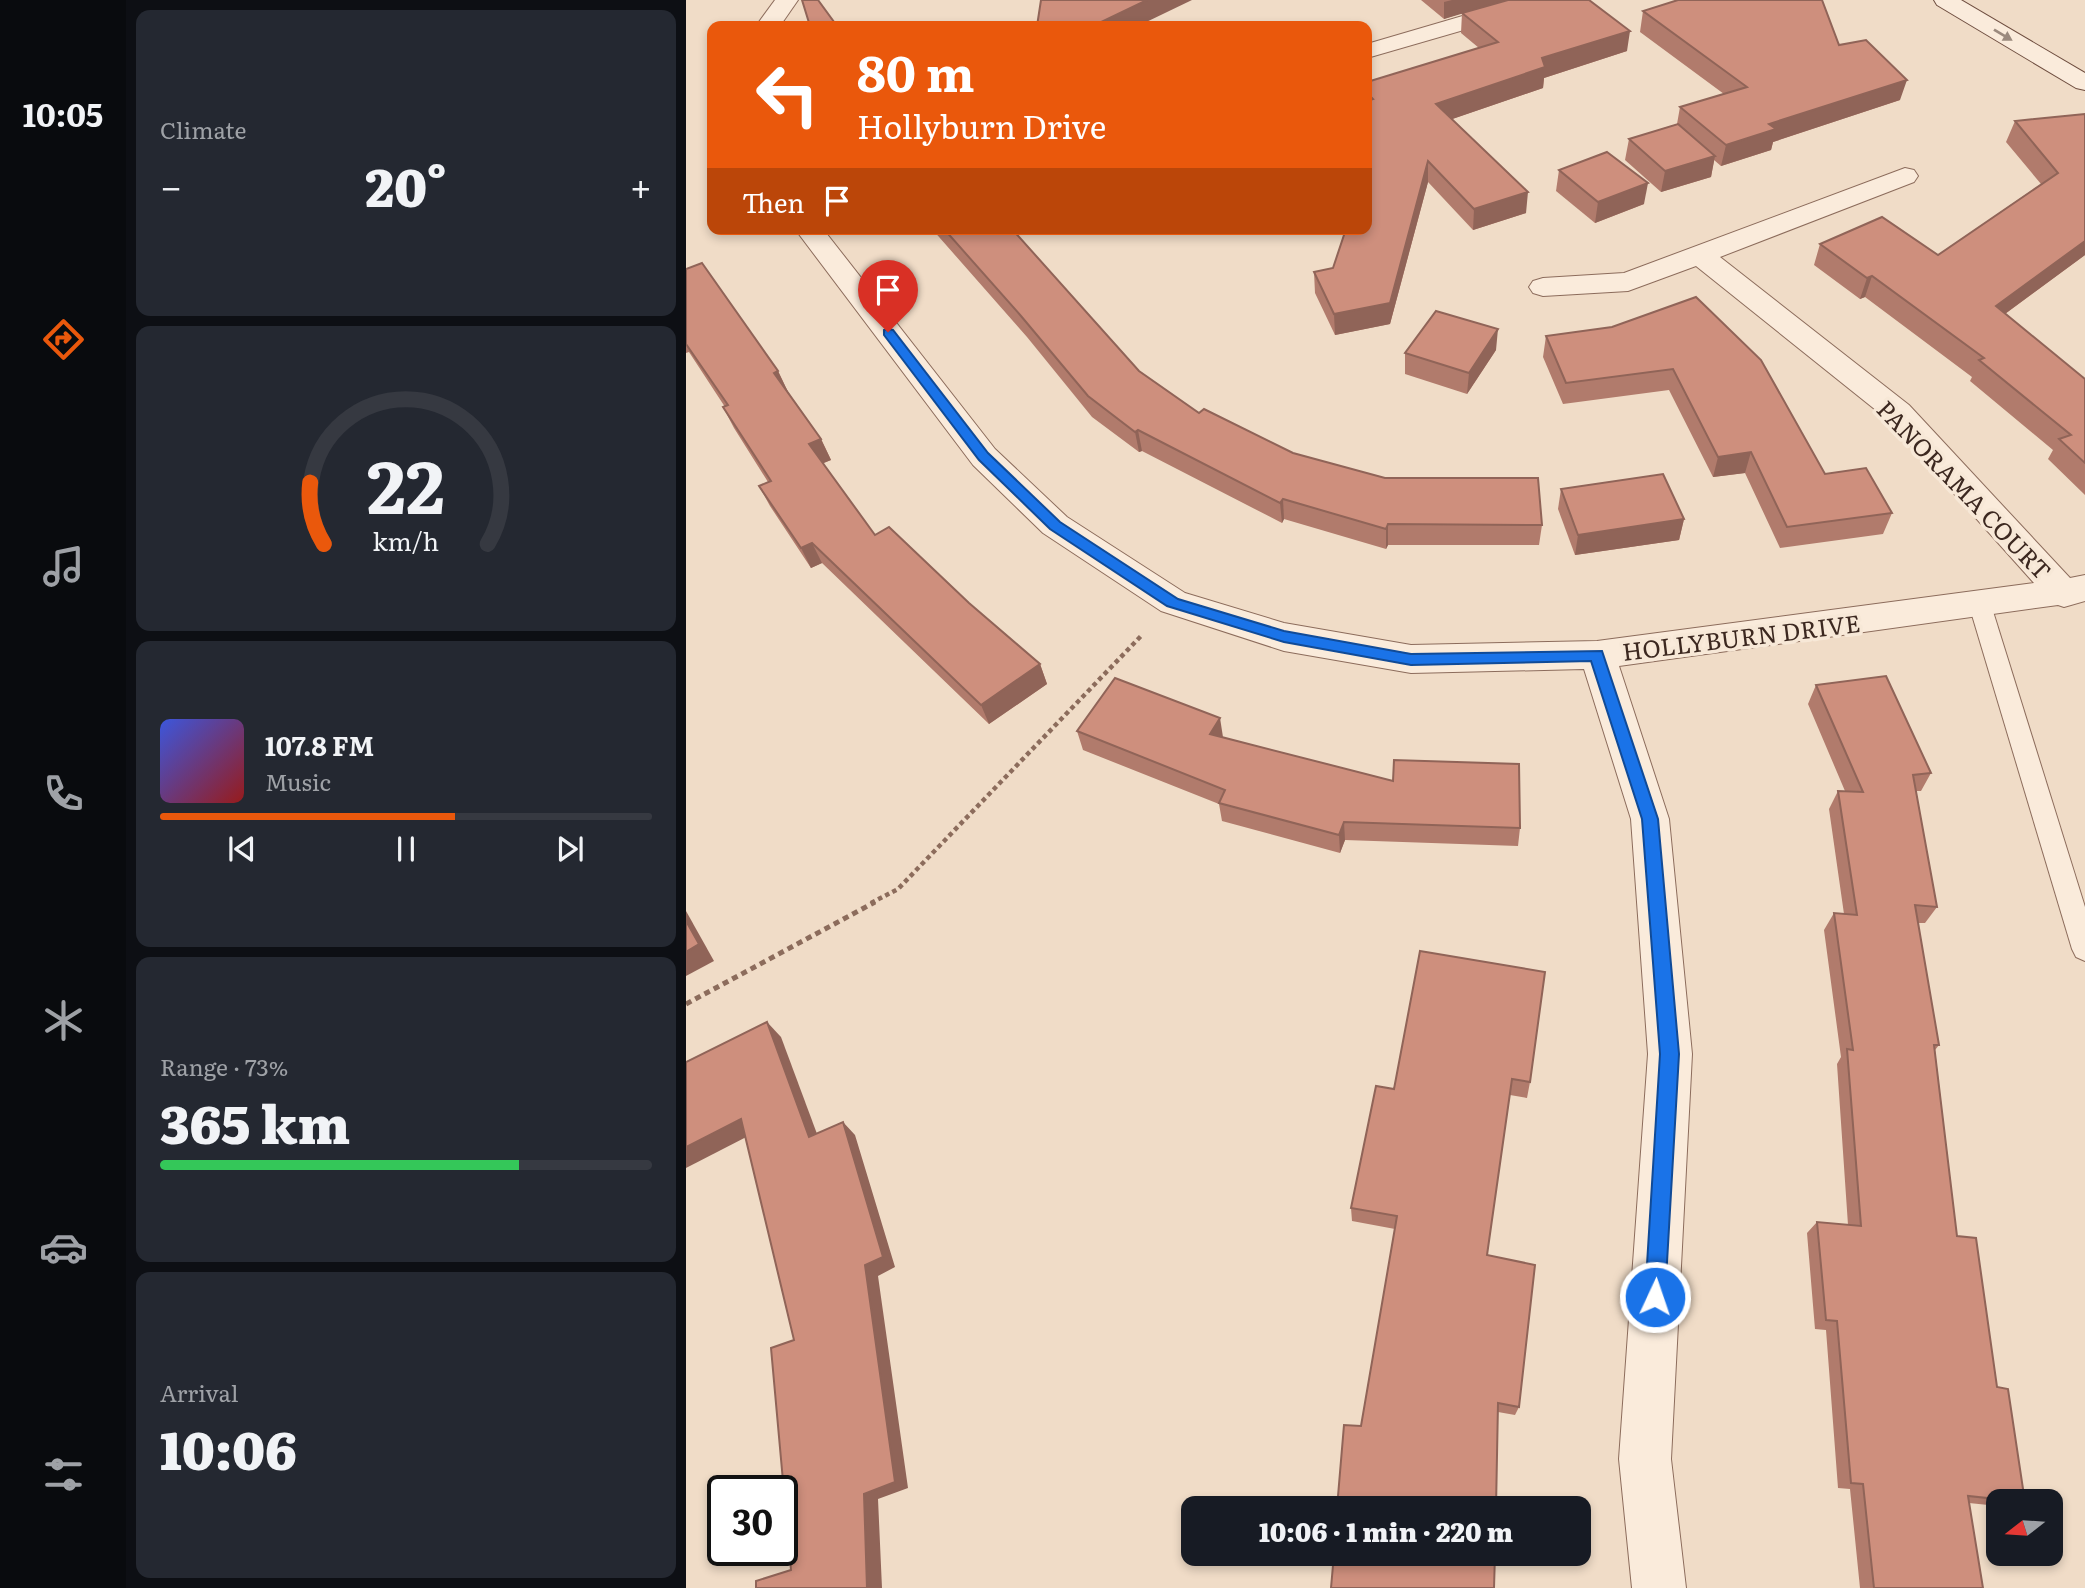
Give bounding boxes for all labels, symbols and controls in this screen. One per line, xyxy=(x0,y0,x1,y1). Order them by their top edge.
one-way arrow xyxy=(1994,29,2013,41)
text: 80 m xyxy=(857,34,975,107)
icon: left xyxy=(742,49,833,140)
text: 10:05 xyxy=(23,89,103,137)
text: Hollyburn Drive xyxy=(857,101,1106,149)
text: Climate xyxy=(160,112,246,146)
text: 20° xyxy=(365,146,447,223)
text: − xyxy=(160,156,182,213)
text: + xyxy=(630,156,652,213)
text: Then xyxy=(742,182,804,221)
icon: arrive xyxy=(818,182,856,220)
pin xyxy=(858,260,918,332)
icon: arrive xyxy=(869,271,907,309)
icon: directions xyxy=(39,315,88,364)
street label: PANORAMA COURT xyxy=(1870,391,2060,587)
text: 22 xyxy=(367,429,445,537)
text: km/h xyxy=(373,522,439,559)
icon: music xyxy=(39,542,88,591)
street label: HOLLYBURN DRIVE xyxy=(1620,604,1862,668)
text: 107.8 FM xyxy=(265,725,374,764)
text: Music xyxy=(265,764,331,798)
icon: phone xyxy=(39,769,88,818)
icon: previous xyxy=(223,830,261,868)
icon: pause xyxy=(387,830,425,868)
icon: next xyxy=(551,830,589,868)
icon: climate xyxy=(39,996,88,1045)
text: Range · 73% xyxy=(160,1049,288,1083)
text: 365 km xyxy=(160,1083,350,1160)
icon: car xyxy=(39,1223,88,1272)
position arrow xyxy=(1618,1260,1692,1334)
text: Arrival xyxy=(160,1375,239,1409)
text: 10:06 xyxy=(160,1409,297,1486)
icon: filters xyxy=(39,1450,88,1499)
speed limit sign: 30 xyxy=(707,1475,798,1566)
north arrow xyxy=(1986,1489,2063,1566)
map controls xyxy=(1986,1489,2063,1566)
text: 10:06 · 1 min · 220 m xyxy=(1259,1511,1513,1550)

